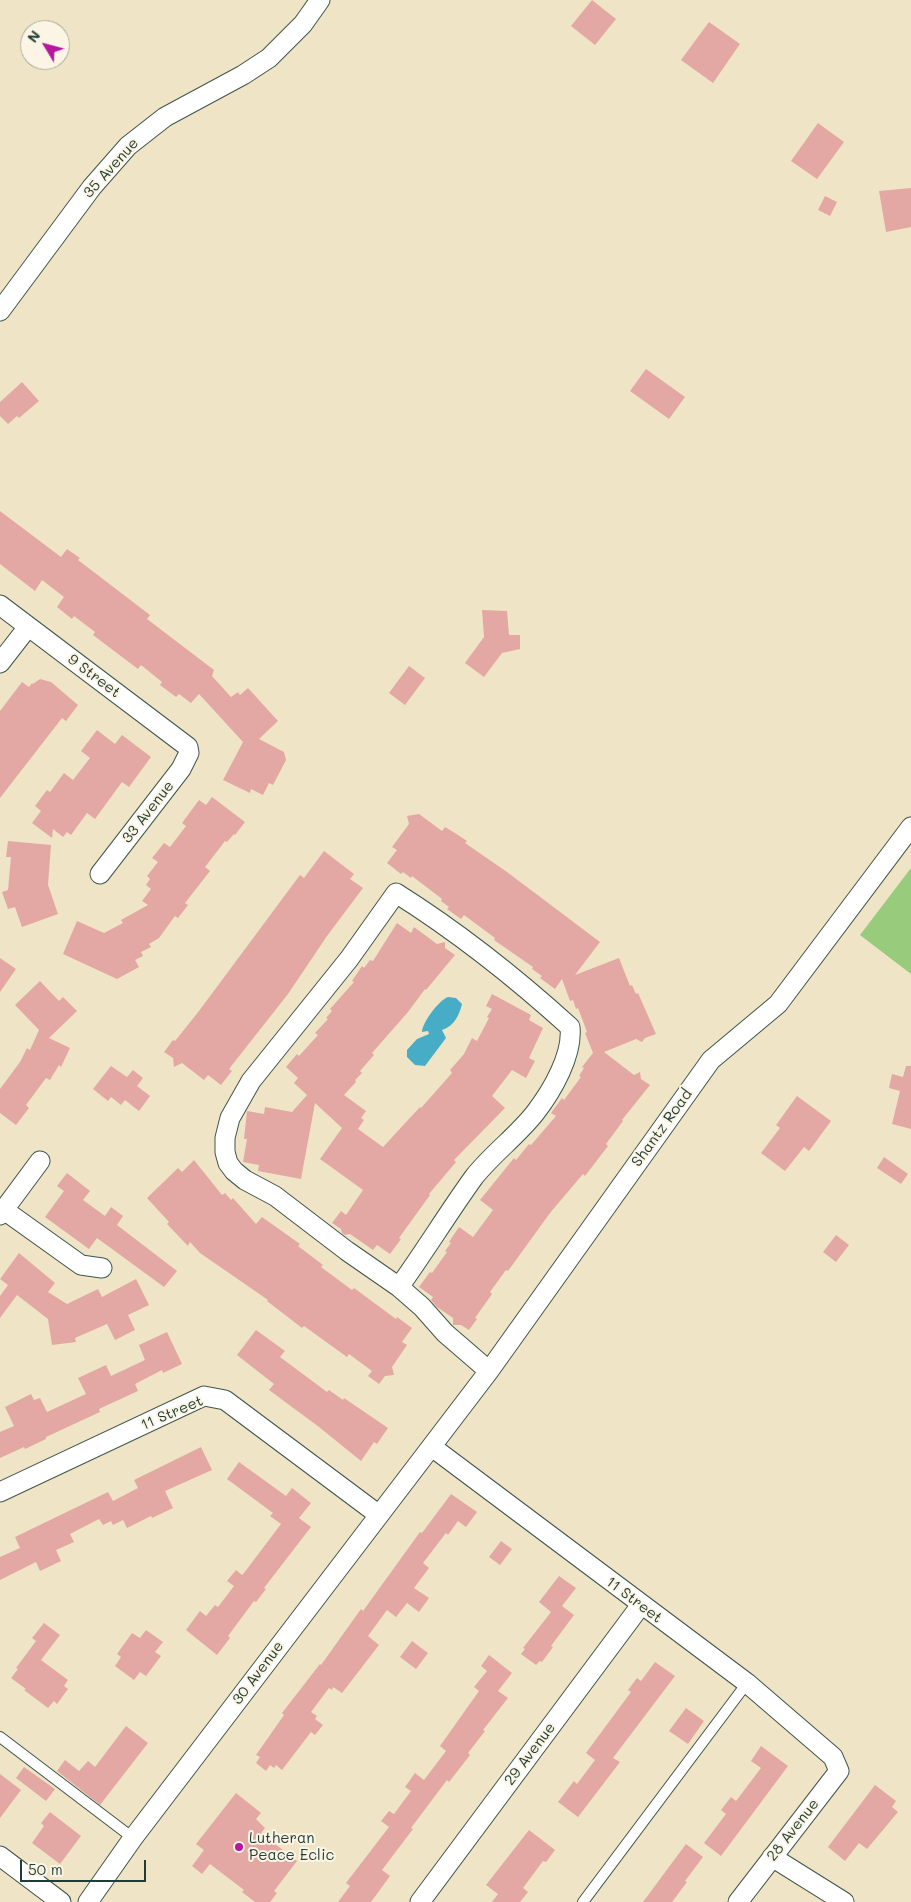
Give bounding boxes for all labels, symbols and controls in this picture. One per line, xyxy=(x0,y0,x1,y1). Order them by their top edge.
north arrow xyxy=(20,20,70,70)
text: N xyxy=(23,26,44,46)
street label: 35 Avenue xyxy=(79,134,143,202)
street label: 9 Street xyxy=(64,650,124,702)
street label: 33 Avenue xyxy=(118,777,178,847)
street label: Shantz Road xyxy=(628,1086,696,1170)
street label: 11 Street xyxy=(138,1392,206,1434)
street label: 11 Street xyxy=(602,1573,666,1627)
street label: 30 Avenue xyxy=(228,1638,288,1708)
street label: 29 Avenue xyxy=(501,1719,559,1789)
street label: 28 Avenue xyxy=(763,1795,823,1865)
place label: Lutheran Peace Eclic xyxy=(249,1829,334,1864)
marker: Lutheran Peace Eclic xyxy=(233,1841,245,1853)
scale bar xyxy=(22,1850,149,1882)
text: 50 m xyxy=(28,1859,63,1879)

